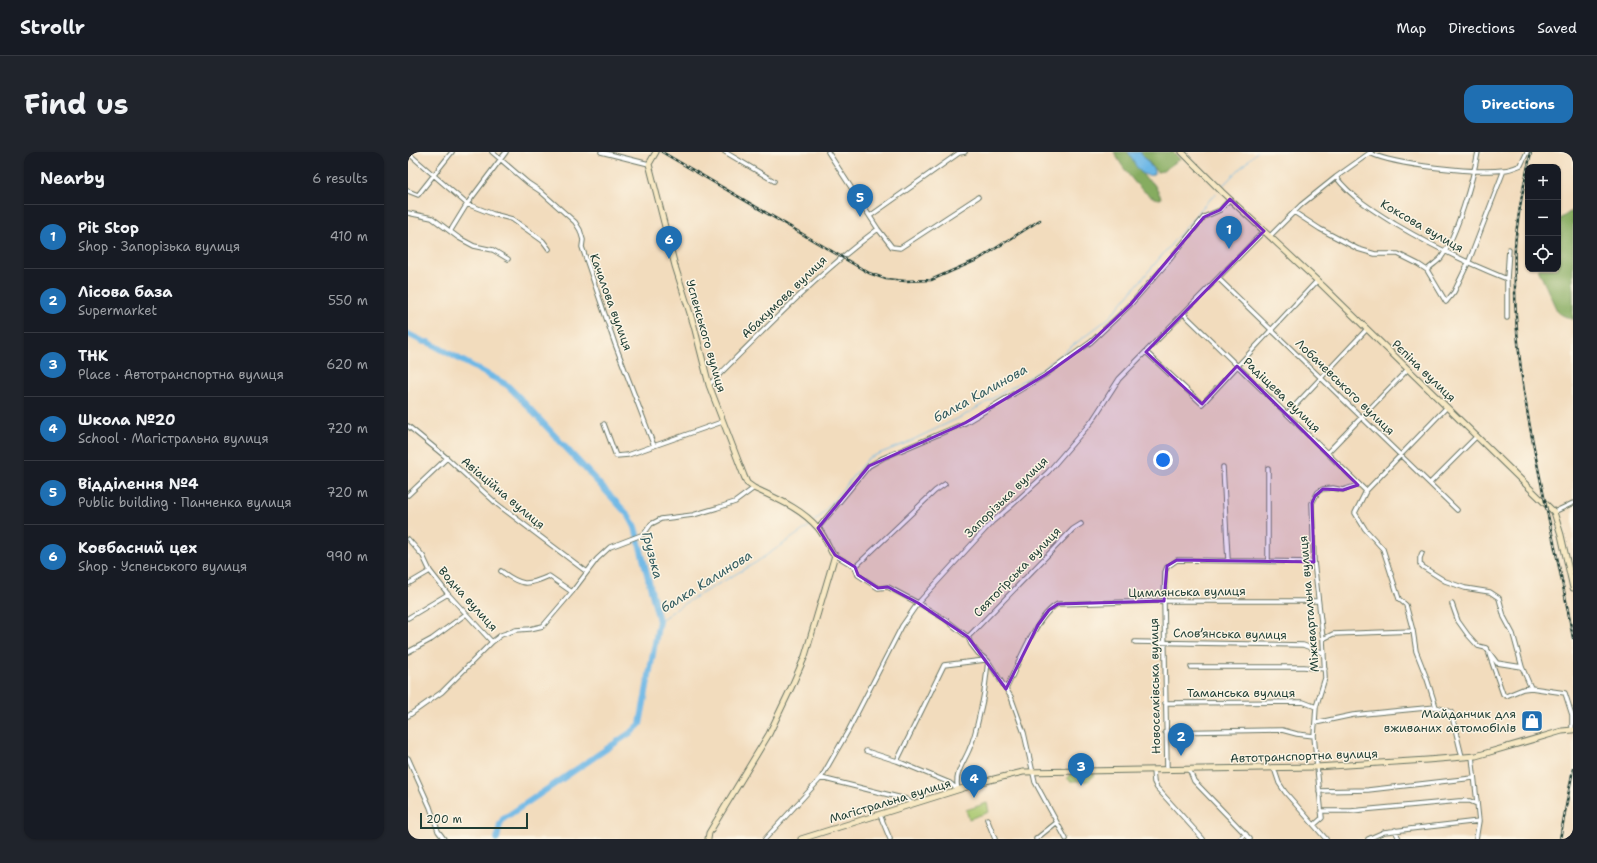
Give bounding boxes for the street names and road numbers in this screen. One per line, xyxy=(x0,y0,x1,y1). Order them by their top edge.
street label: Коксова вулиця xyxy=(1378,196,1466,256)
street label: Качалова вулиця xyxy=(586,251,636,353)
street label: Абакумова вулиця xyxy=(738,252,830,342)
street label: Успенського вулиця xyxy=(682,278,730,394)
street label: Лобачевського вулиця xyxy=(1292,335,1398,439)
street label: Рєпіна вулиця xyxy=(1389,336,1459,406)
street label: Радіщева вулиця xyxy=(1240,354,1324,436)
street label: Авіаційна вулиця xyxy=(458,453,548,533)
street label: Запорізька вулиця xyxy=(961,453,1051,541)
street label: Святогірська вулиця xyxy=(970,524,1064,620)
street label: Міжквартальна вулиця xyxy=(1295,535,1323,673)
street label: Водна вулиця xyxy=(435,563,501,635)
street label: Цимлянська вулиця xyxy=(1128,583,1246,601)
street label: Новоселківська вулиця xyxy=(1146,618,1164,754)
street label: Слов’янська вулиця xyxy=(1173,625,1287,643)
street label: Таманська вулиця xyxy=(1187,685,1295,701)
street label: Автотранспортна вулиця xyxy=(1230,745,1378,767)
street label: Магістральна вулиця xyxy=(827,775,953,827)

